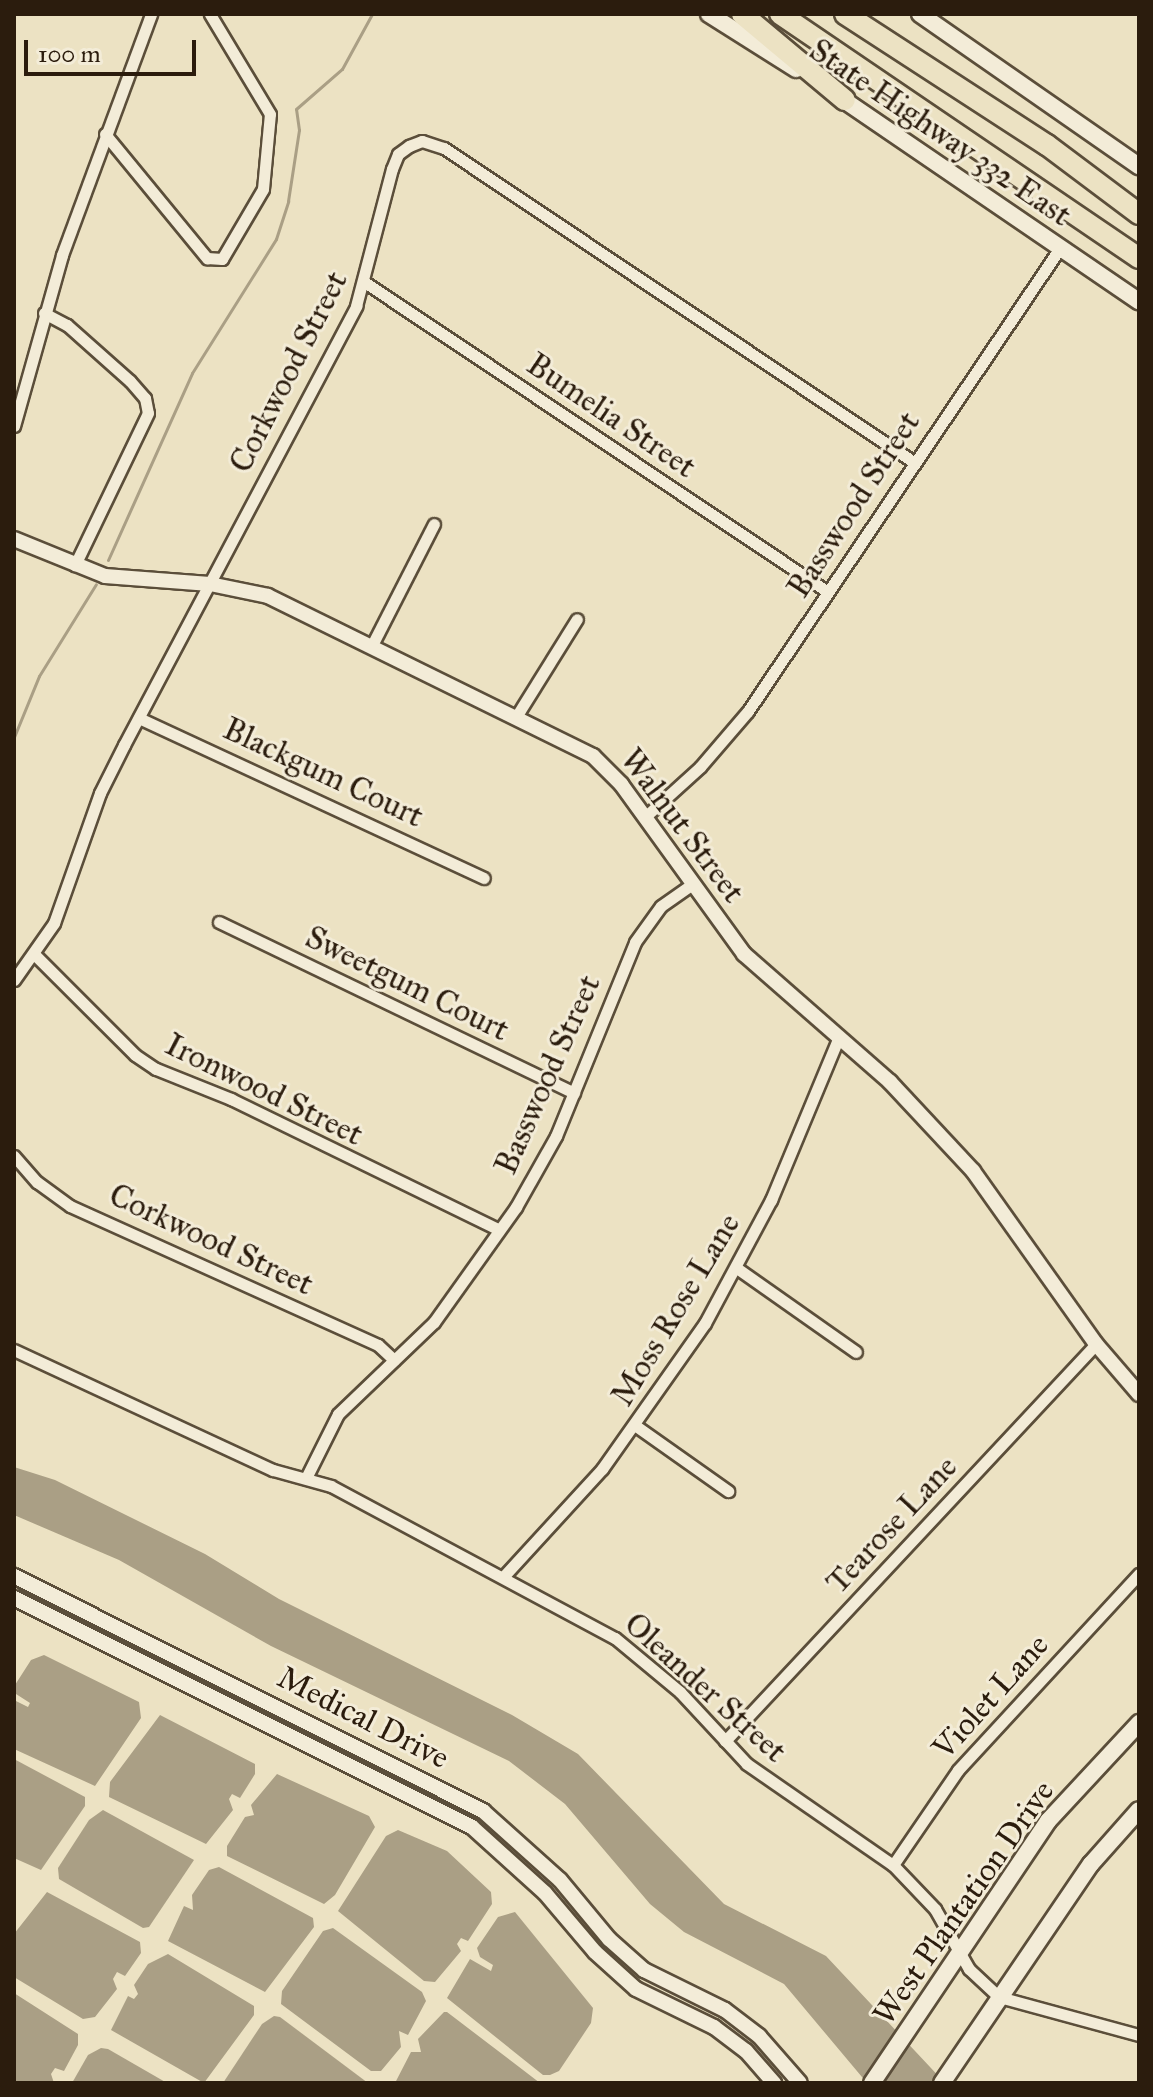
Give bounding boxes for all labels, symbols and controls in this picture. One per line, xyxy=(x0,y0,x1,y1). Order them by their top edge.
scale bar xyxy=(28,24,200,74)
street label: State Highway 332 East xyxy=(802,31,1078,235)
text: 100 m xyxy=(38,39,101,69)
street label: Corkwood Street xyxy=(222,265,356,479)
street label: Bumelia Street xyxy=(519,345,703,487)
street label: Basswood Street xyxy=(780,405,928,605)
street label: Blackgum Court xyxy=(217,710,429,836)
street label: Walnut Street xyxy=(612,741,752,911)
street label: Sweetgum Court xyxy=(299,918,515,1050)
street label: Basswood Street xyxy=(487,969,609,1181)
street label: Ironwood Street xyxy=(159,1026,369,1154)
street label: Corkwood Street xyxy=(103,1176,319,1304)
street label: Moss Rose Lane xyxy=(604,1207,748,1413)
street label: Tearose Lane xyxy=(819,1448,965,1602)
street label: Oleander Street xyxy=(616,1605,794,1771)
street label: Violet Lane xyxy=(925,1627,1057,1767)
street label: Medical Drive xyxy=(271,1658,455,1778)
street label: West Plantation Drive xyxy=(865,1773,1063,2033)

